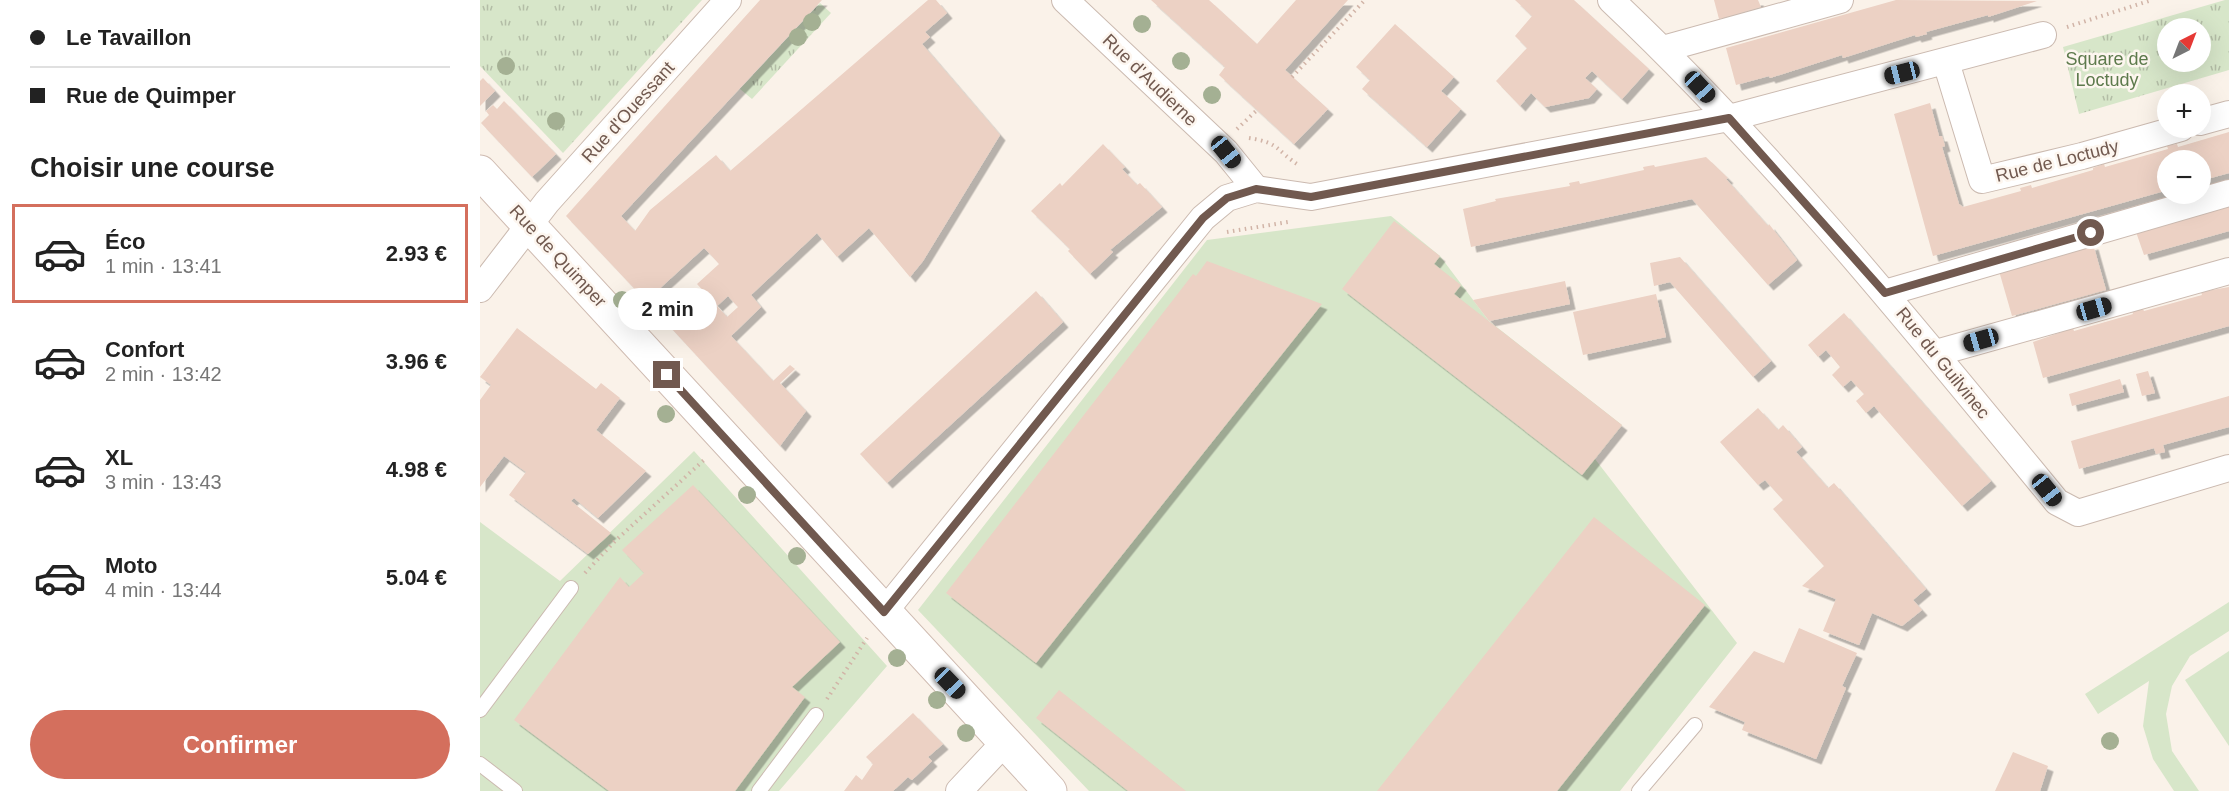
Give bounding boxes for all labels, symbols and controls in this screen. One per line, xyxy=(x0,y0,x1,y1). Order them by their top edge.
north arrow xyxy=(2157,18,2211,72)
map controls xyxy=(2157,18,2211,204)
text: Le Tavaillon xyxy=(66,25,192,50)
street label: Rue d'Audierne xyxy=(1099,30,1201,130)
park label: Square de Loctudy xyxy=(2065,49,2149,90)
street label: Rue d'Ouessant xyxy=(578,58,678,166)
car xyxy=(1882,60,1922,86)
car xyxy=(1681,68,1719,106)
text: Rue de Quimper xyxy=(66,83,236,108)
button: + xyxy=(2157,84,2211,138)
car xyxy=(1208,132,1244,172)
street label: Rue de Loctudy xyxy=(1993,136,2121,186)
button: − xyxy=(2157,150,2211,204)
text: Choisir une course xyxy=(30,153,275,183)
street label: Rue de Quimper xyxy=(506,201,610,311)
route start xyxy=(2077,219,2104,246)
icon: car xyxy=(33,227,87,281)
text: Éco xyxy=(105,229,145,254)
text: 2.93 € xyxy=(386,241,447,266)
text: 1 min · 13:41 xyxy=(105,255,222,277)
callout: 2 min xyxy=(618,288,717,330)
car xyxy=(2074,295,2114,323)
text: 2 min xyxy=(641,298,694,320)
street label: Rue du Guilvinec xyxy=(1892,303,1994,423)
car xyxy=(1961,326,2001,354)
icon: car xyxy=(33,335,87,389)
text: Confort xyxy=(105,337,184,362)
text: 3.96 € xyxy=(386,349,447,374)
route end xyxy=(653,361,680,388)
text: 2 min · 13:42 xyxy=(105,363,222,385)
icon: car xyxy=(33,443,87,497)
text: XL xyxy=(105,445,133,470)
text: 4.98 € xyxy=(386,457,447,482)
car xyxy=(2029,470,2065,510)
text: 3 min · 13:43 xyxy=(105,471,222,493)
icon: car xyxy=(33,551,87,605)
text: Moto xyxy=(105,553,158,578)
text: 5.04 € xyxy=(386,565,447,590)
text: 4 min · 13:44 xyxy=(105,579,222,601)
car xyxy=(931,664,969,702)
button: Confirmer xyxy=(30,710,450,779)

